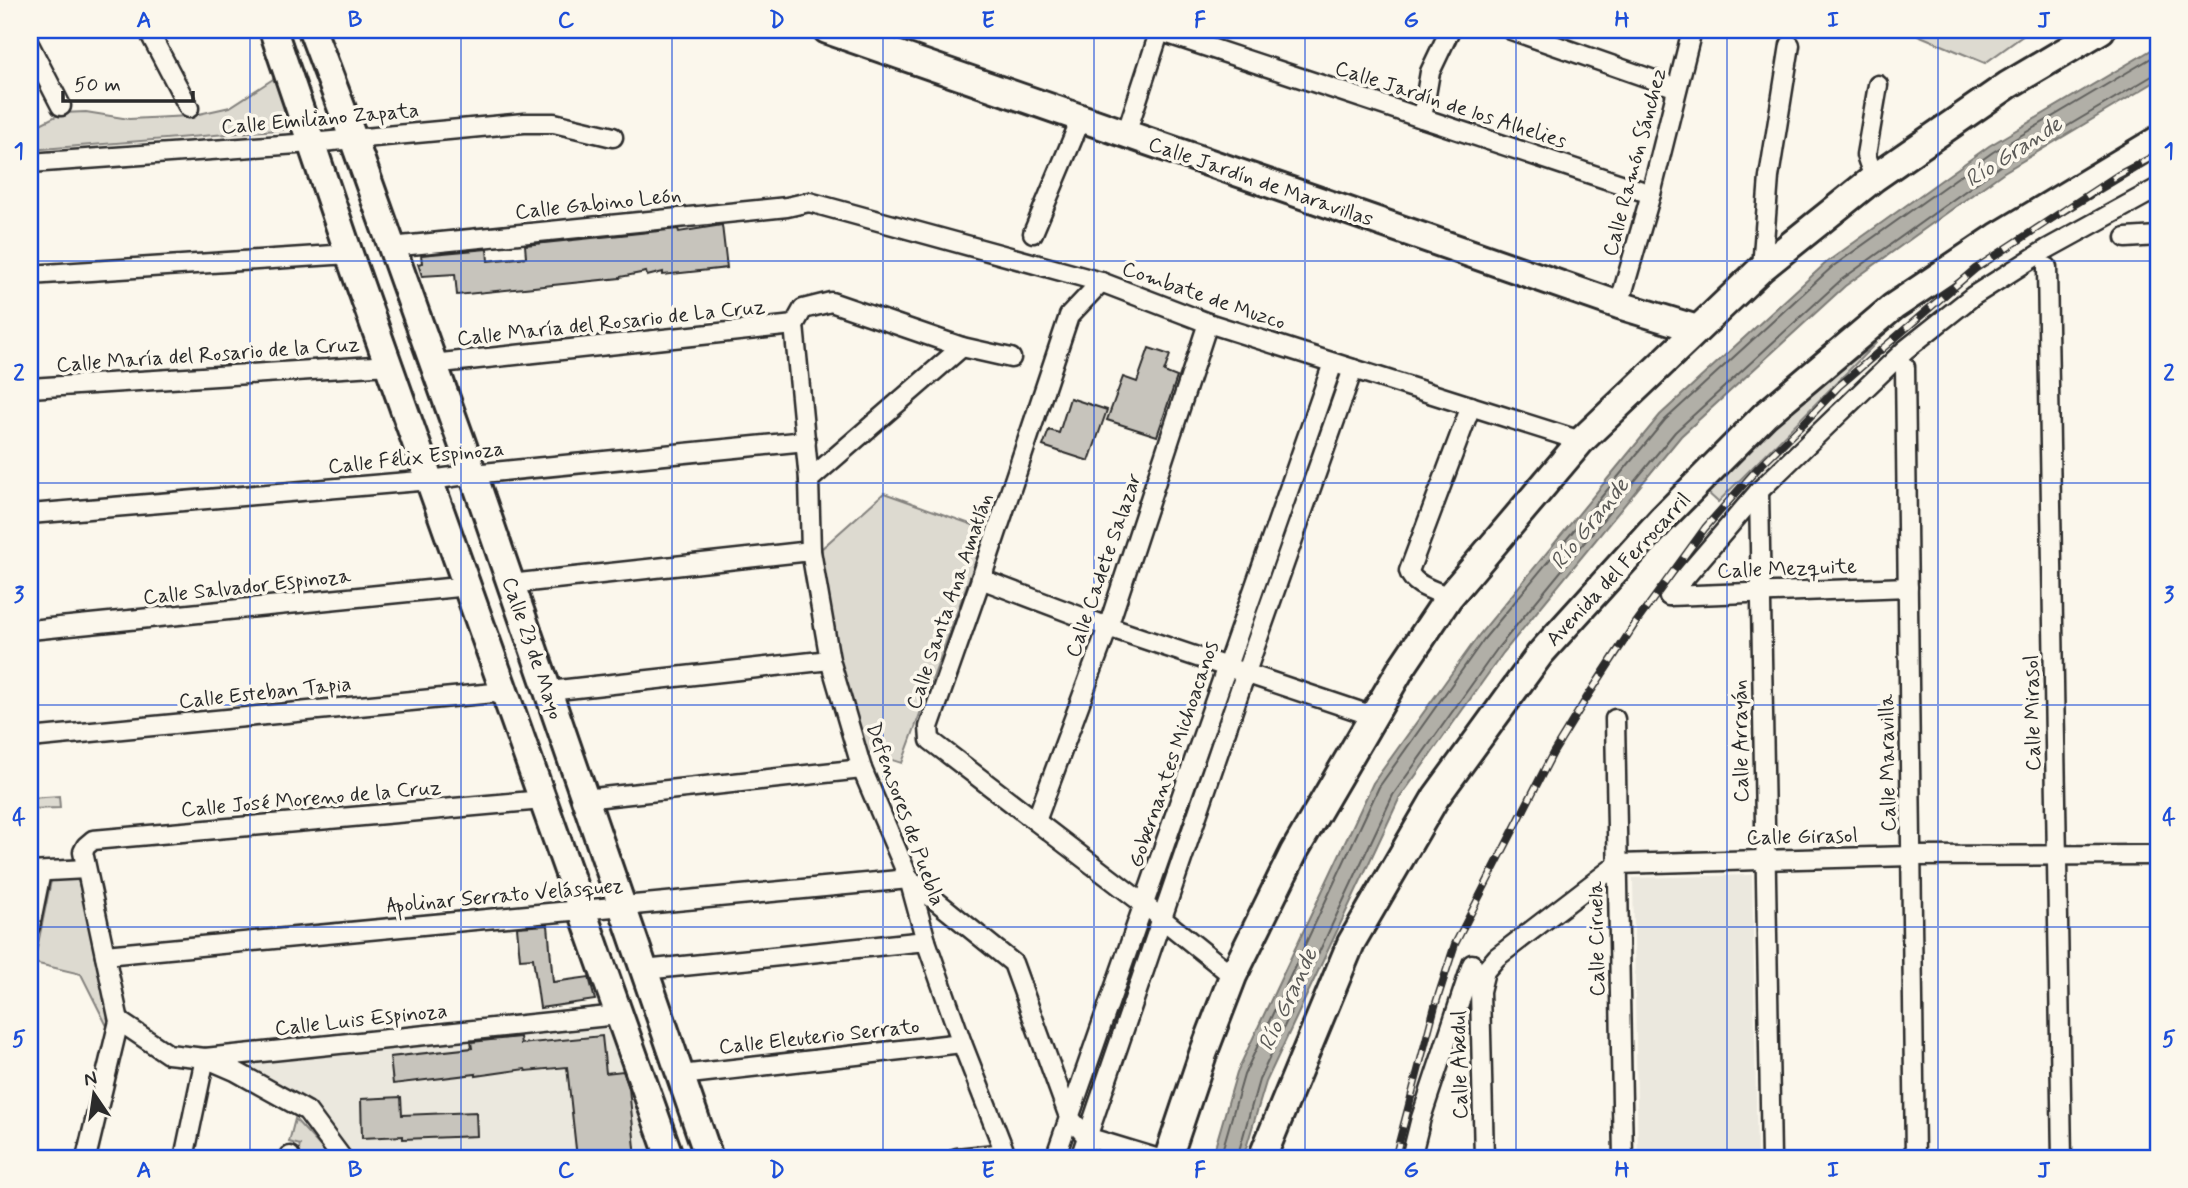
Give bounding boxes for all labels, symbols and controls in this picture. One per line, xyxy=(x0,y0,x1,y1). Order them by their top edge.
text: A xyxy=(136,6,152,36)
text: B xyxy=(348,6,363,36)
text: C xyxy=(558,6,575,36)
text: D xyxy=(769,6,785,36)
text: E xyxy=(981,6,995,36)
text: F xyxy=(1194,6,1206,36)
text: G xyxy=(1403,6,1419,36)
text: H xyxy=(1614,6,1630,36)
text: I xyxy=(1827,6,1839,36)
text: J xyxy=(2037,6,2051,36)
street label: Calle Jardín de los Alhelies xyxy=(1331,54,1570,156)
scale bar xyxy=(63,60,192,104)
street label: Calle Ramón Sánchez xyxy=(1596,65,1674,260)
text: 50 m xyxy=(74,71,121,99)
street label: Calle Emiliano Zapata xyxy=(220,96,420,142)
water label: Río Grande xyxy=(1960,110,2069,195)
street label: Calle Jardín de Maravillas xyxy=(1144,130,1377,234)
text: 1 xyxy=(14,137,24,167)
text: 1 xyxy=(2164,137,2174,167)
street label: Calle Gabino León xyxy=(514,181,683,227)
street label: Combate de Muzco xyxy=(1118,255,1289,337)
street label: Calle María del Rosario de La Cruz xyxy=(456,293,767,353)
street label: Calle María del Rosario de la Cruz xyxy=(55,330,361,380)
text: 2 xyxy=(13,359,25,389)
text: 2 xyxy=(2163,359,2175,389)
street label: Calle Félix Espinoza xyxy=(327,435,506,481)
street label: Calle Cadete Salazar xyxy=(1059,469,1149,661)
water label: Río Grande xyxy=(1544,472,1637,577)
street label: Avenida del Ferrocarril xyxy=(1540,487,1698,653)
street label: Calle Santa Ana Amatlán xyxy=(900,489,1000,713)
street label: Calle Mezquite xyxy=(1717,553,1858,585)
street label: Calle Salvador Espinoza xyxy=(142,562,353,612)
street label: Calle 23 de Mayo xyxy=(495,573,570,723)
text: 3 xyxy=(14,581,25,611)
text: 3 xyxy=(2164,581,2175,611)
street label: Gobernantes Michoacanos xyxy=(1122,637,1226,871)
street label: Calle Mirasol xyxy=(2018,655,2048,771)
street label: Calle Esteban Tapia xyxy=(177,670,353,716)
street label: Calle Arrayán xyxy=(1726,679,1756,803)
street label: Calle Maravilla xyxy=(1873,693,1903,832)
street label: Defensores de Puebla xyxy=(859,719,951,910)
street label: Calle José Moreno de la Cruz xyxy=(180,774,442,824)
text: 4 xyxy=(12,803,26,833)
text: 4 xyxy=(2162,803,2176,833)
street label: Calle Girasol xyxy=(1746,822,1858,852)
street label: Apolinar Serrato Velásquez xyxy=(386,872,625,921)
street label: Calle Ciruela xyxy=(1582,881,1612,997)
water label: Río Grande xyxy=(1252,943,1326,1056)
street label: Calle Luis Espinoza xyxy=(273,997,449,1043)
street label: Calle Abedul xyxy=(1445,1010,1475,1120)
street label: Calle Eleuterio Serrato xyxy=(717,1013,921,1061)
text: 5 xyxy=(12,1025,26,1055)
text: 5 xyxy=(2162,1025,2176,1055)
north arrow xyxy=(60,1058,130,1128)
text: N xyxy=(82,1065,99,1093)
text: A xyxy=(136,1156,152,1186)
text: B xyxy=(348,1156,363,1186)
text: C xyxy=(558,1156,575,1186)
text: D xyxy=(769,1156,785,1186)
text: E xyxy=(981,1156,995,1186)
text: F xyxy=(1194,1156,1206,1186)
text: G xyxy=(1403,1156,1419,1186)
text: H xyxy=(1614,1156,1630,1186)
text: I xyxy=(1827,1156,1839,1186)
text: J xyxy=(2037,1156,2051,1186)

